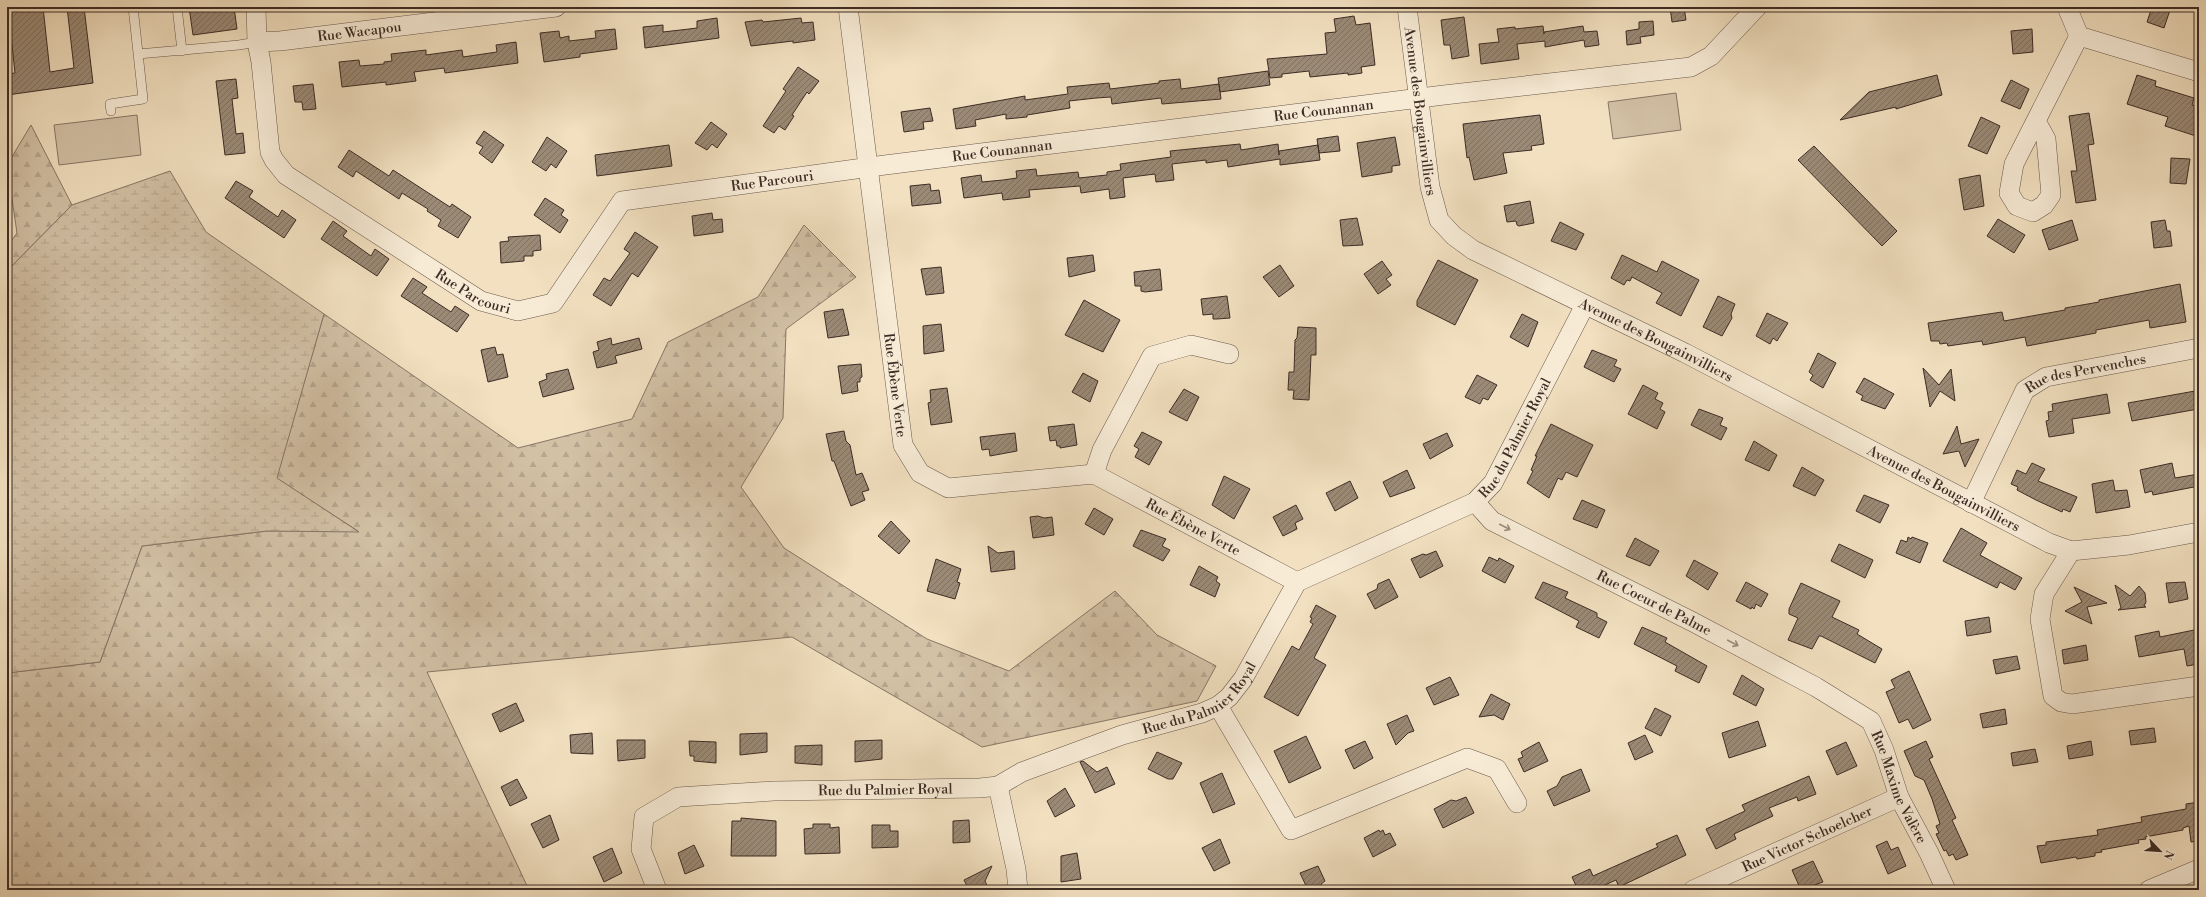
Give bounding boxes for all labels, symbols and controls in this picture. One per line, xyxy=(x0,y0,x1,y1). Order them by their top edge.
street label: Rue Wacapou xyxy=(316,18,403,46)
street label: Avenue des Bougainvilliers xyxy=(1399,25,1440,198)
street label: Rue Counannan xyxy=(1273,96,1375,126)
street label: Rue Counannan xyxy=(951,136,1054,167)
street label: Rue Parcouri xyxy=(730,167,815,196)
street label: Rue Parcouri xyxy=(431,266,513,319)
street label: Avenue des Bougainvilliers xyxy=(1575,294,1736,386)
street label: Rue Ébène Verte xyxy=(879,332,910,438)
street label: Rue des Pervenches xyxy=(2022,350,2148,398)
street label: Rue du Palmier Royal xyxy=(1475,375,1556,503)
street label: Avenue des Bougainvilliers xyxy=(1863,441,2023,536)
street label: Rue Ébène Verte xyxy=(1142,495,1243,560)
one-way arrow xyxy=(1498,524,1510,531)
street label: Rue Coeur de Palme xyxy=(1593,567,1714,640)
one-way arrow xyxy=(1726,640,1738,648)
street label: Rue du Palmier Royal xyxy=(1140,659,1261,739)
street label: Rue Maxime Valère xyxy=(1866,728,1930,847)
street label: Rue du Palmier Royal xyxy=(818,780,953,800)
street label: Rue Victor Schoelcher xyxy=(1739,802,1875,877)
north arrow xyxy=(2140,831,2180,871)
text: N xyxy=(2160,848,2176,862)

